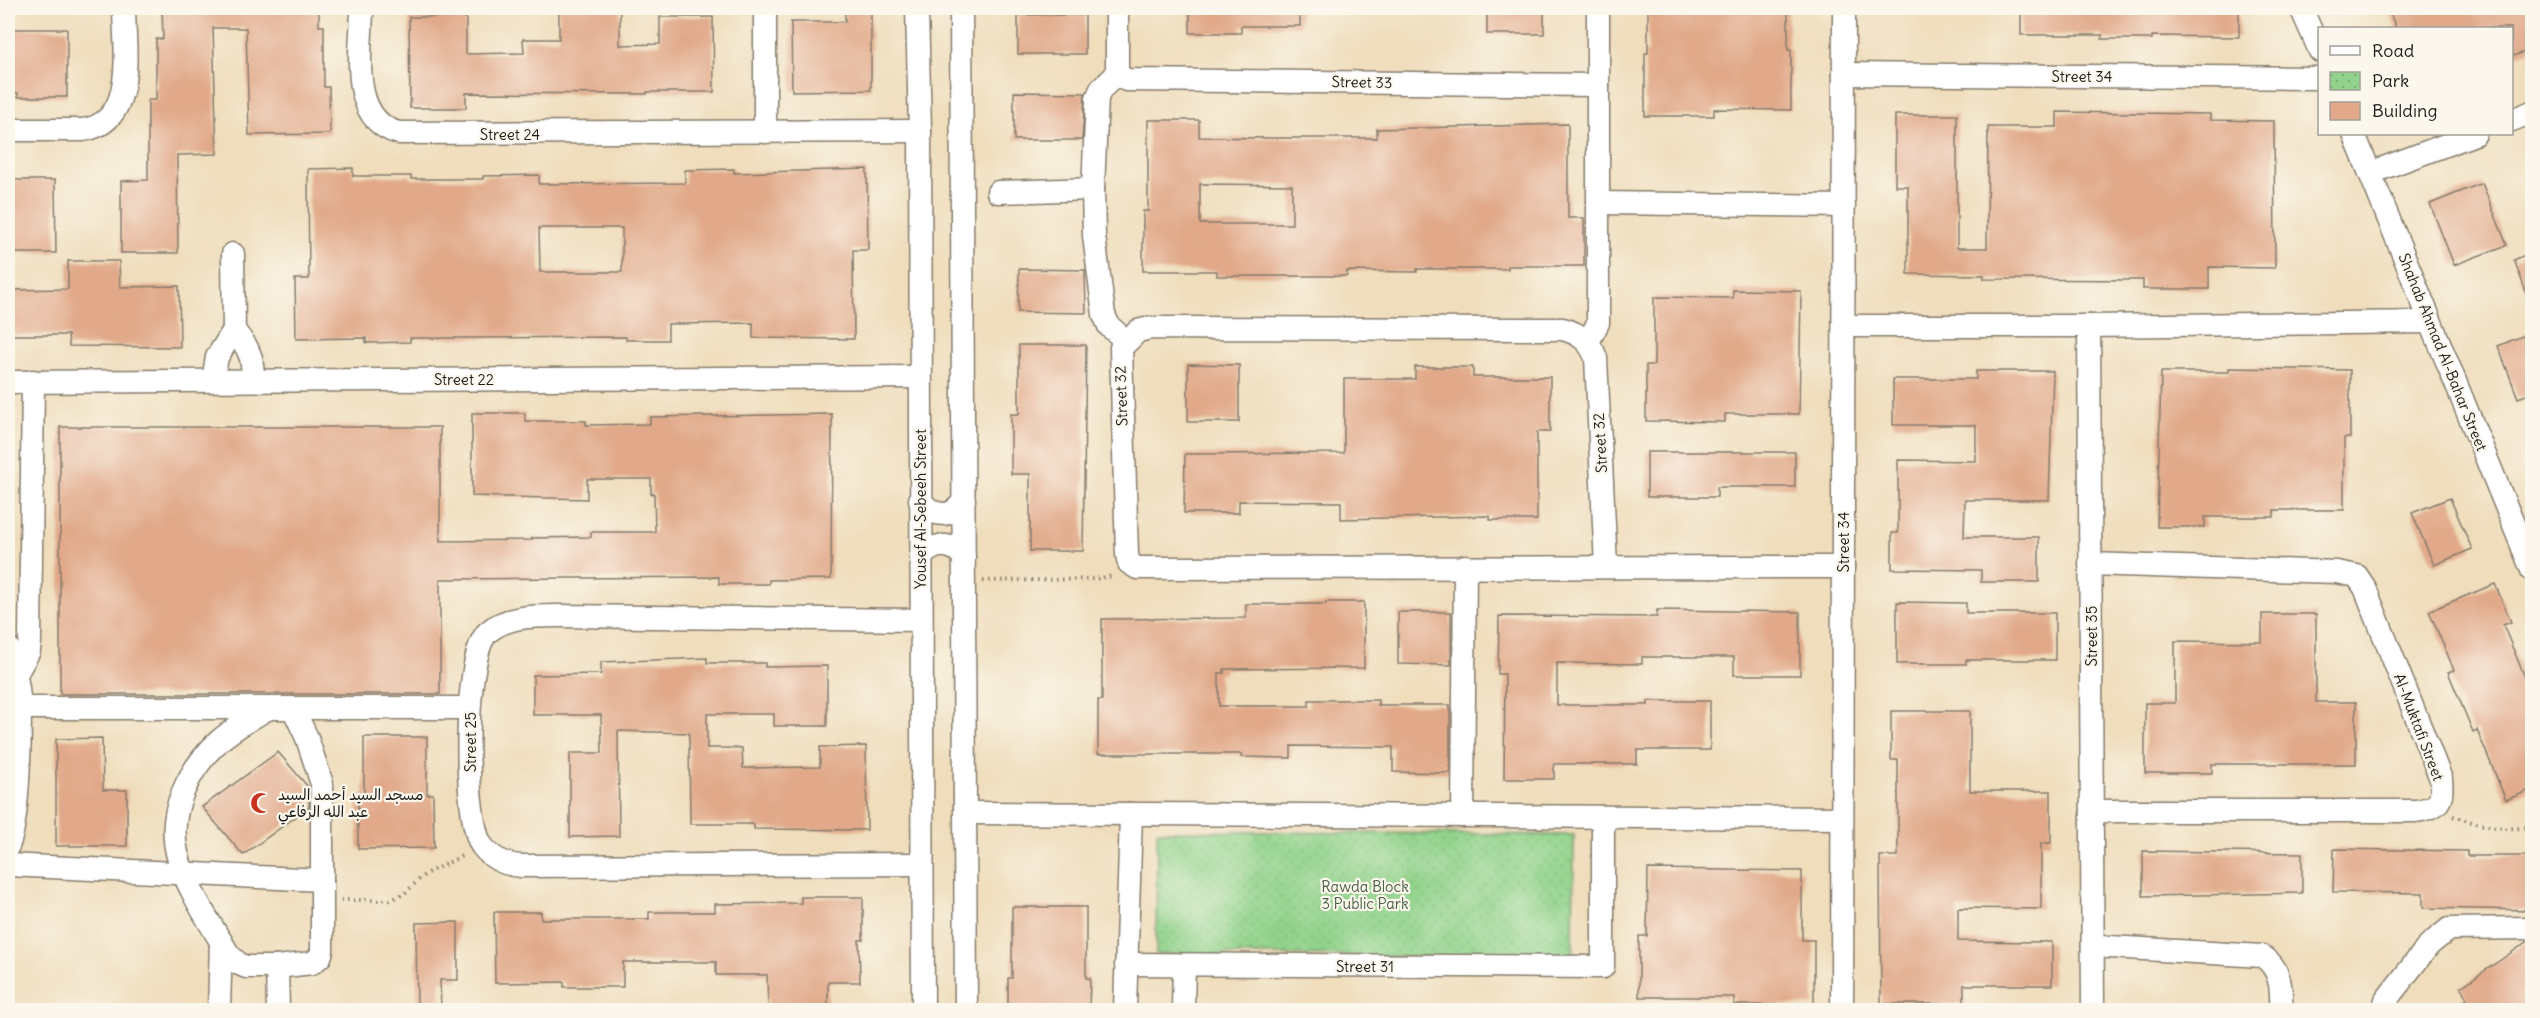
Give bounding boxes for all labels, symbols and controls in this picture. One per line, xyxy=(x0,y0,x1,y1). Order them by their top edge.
legend xyxy=(2318,27,2513,135)
text: Road xyxy=(2372,39,2415,62)
street label: Street 34 xyxy=(2052,67,2113,86)
text: Park xyxy=(2372,69,2409,92)
street label: Street 33 xyxy=(1332,72,1392,92)
text: Building xyxy=(2372,99,2437,122)
street label: Street 24 xyxy=(480,125,540,144)
street label: Shahab Ahmad Al-Bahar Street xyxy=(2395,250,2491,454)
street label: Street 32 xyxy=(1110,366,1132,426)
street label: Street 22 xyxy=(434,370,494,389)
street label: Street 32 xyxy=(1589,412,1611,474)
street label: Yousef Al-Sebeeh Street xyxy=(911,429,930,589)
street label: Street 34 xyxy=(1834,511,1853,572)
street label: Street 35 xyxy=(2082,606,2101,666)
street label: Al-Muktafi Street xyxy=(2390,671,2448,783)
street label: Street 25 xyxy=(461,712,480,772)
place label: مسجد السيد أحمد السيد عبد الله الرفاعي xyxy=(278,785,423,825)
mosque icon: مسجد السيد أحمد السيد عبد الله الرفاعي xyxy=(249,791,273,815)
park label: Rawda Block 3 Public Park xyxy=(1321,877,1409,913)
street label: Street 31 xyxy=(1336,957,1394,976)

